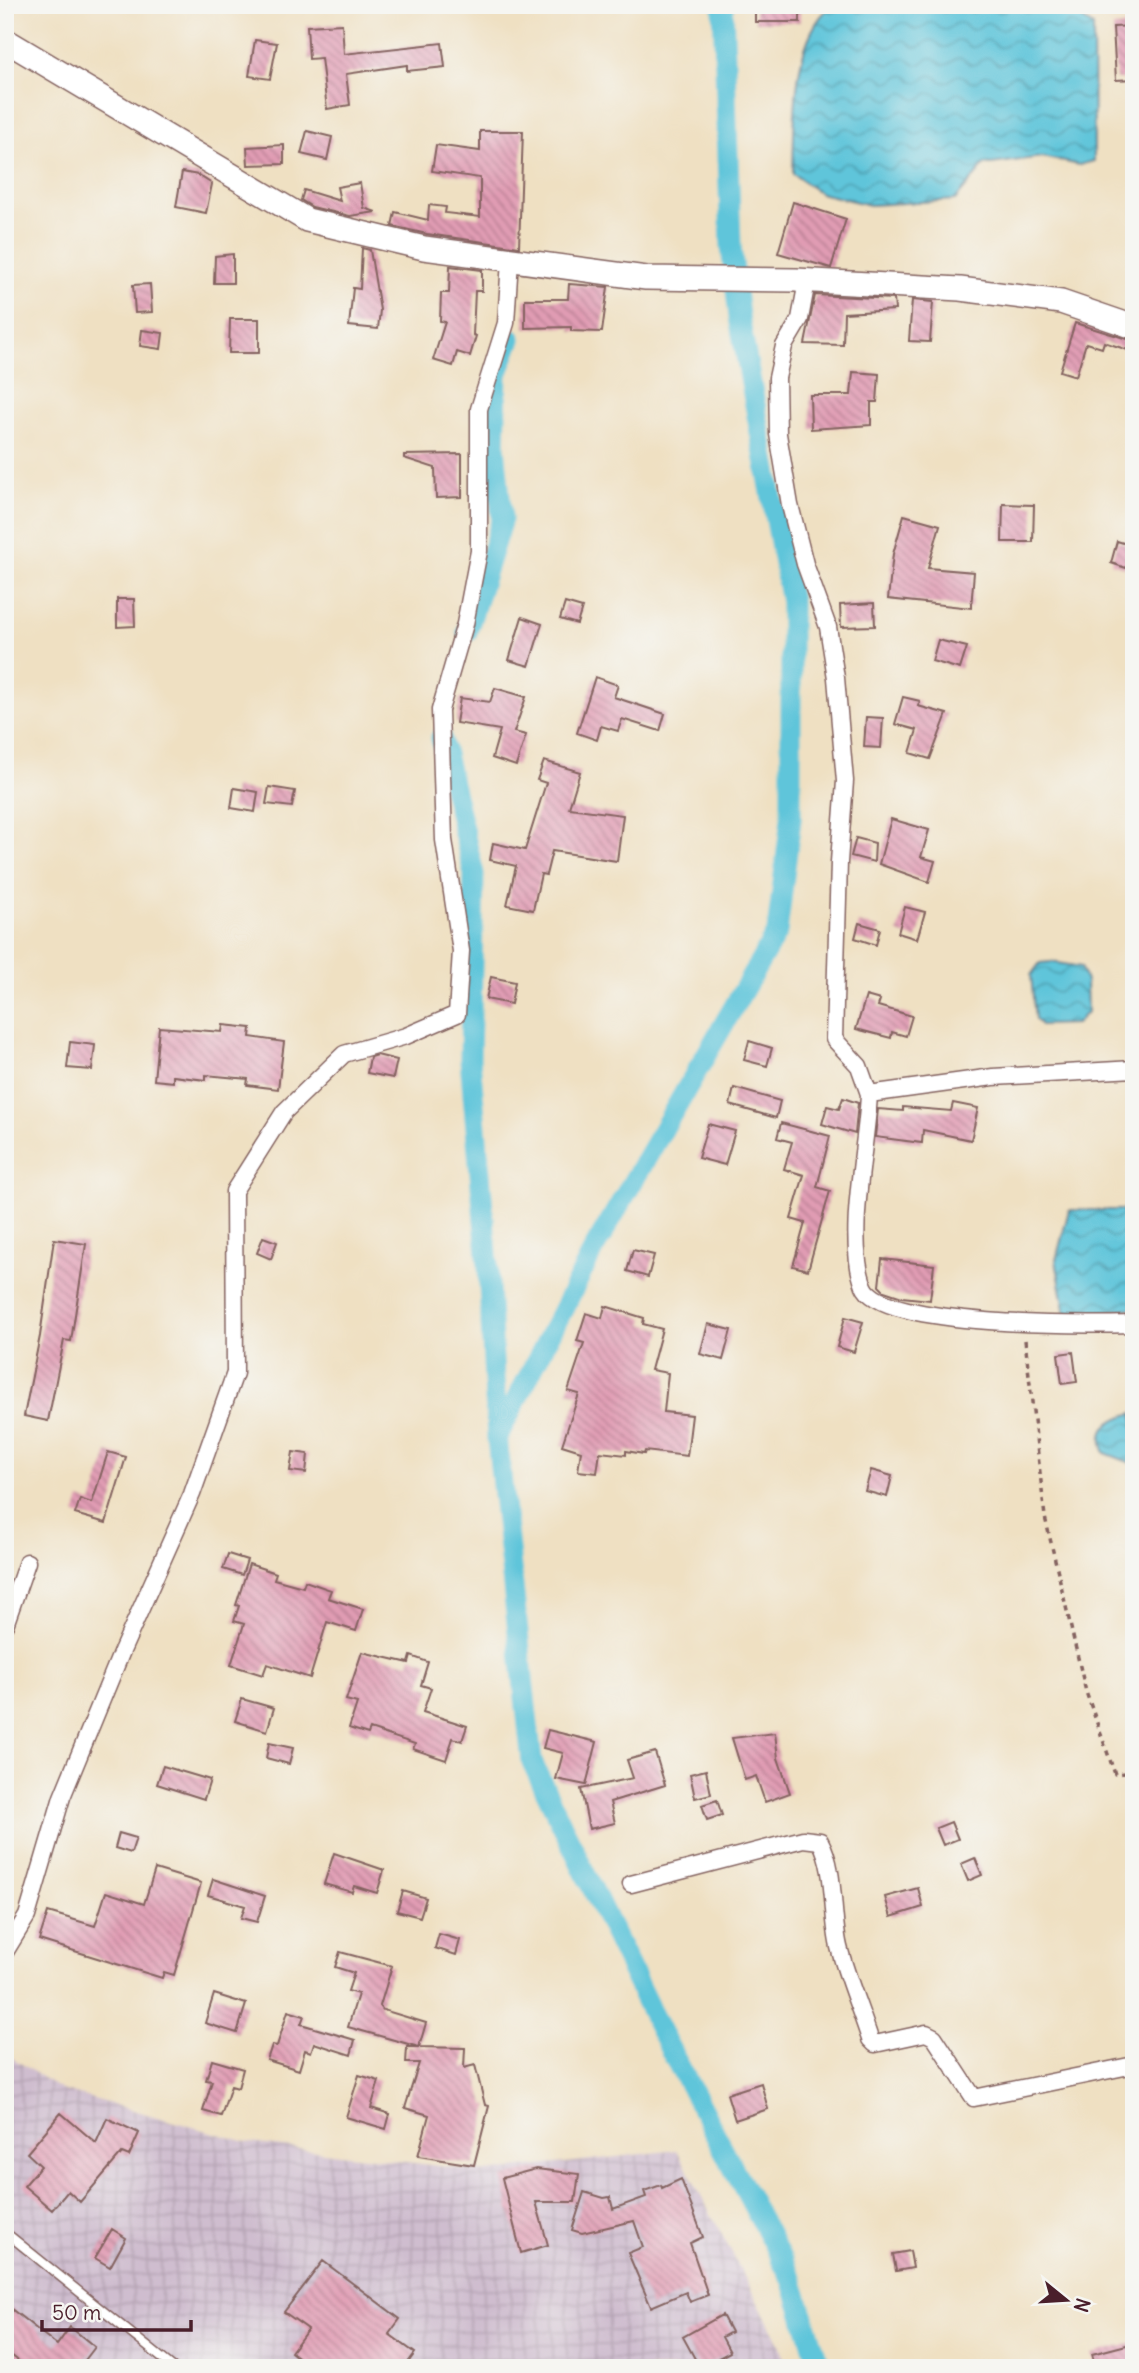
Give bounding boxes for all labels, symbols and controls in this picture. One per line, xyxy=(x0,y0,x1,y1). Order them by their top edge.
north arrow xyxy=(1030,2264,1100,2334)
scale bar xyxy=(42,2289,191,2333)
text: N xyxy=(1069,2295,1096,2315)
text: 50 m xyxy=(52,2299,101,2326)

